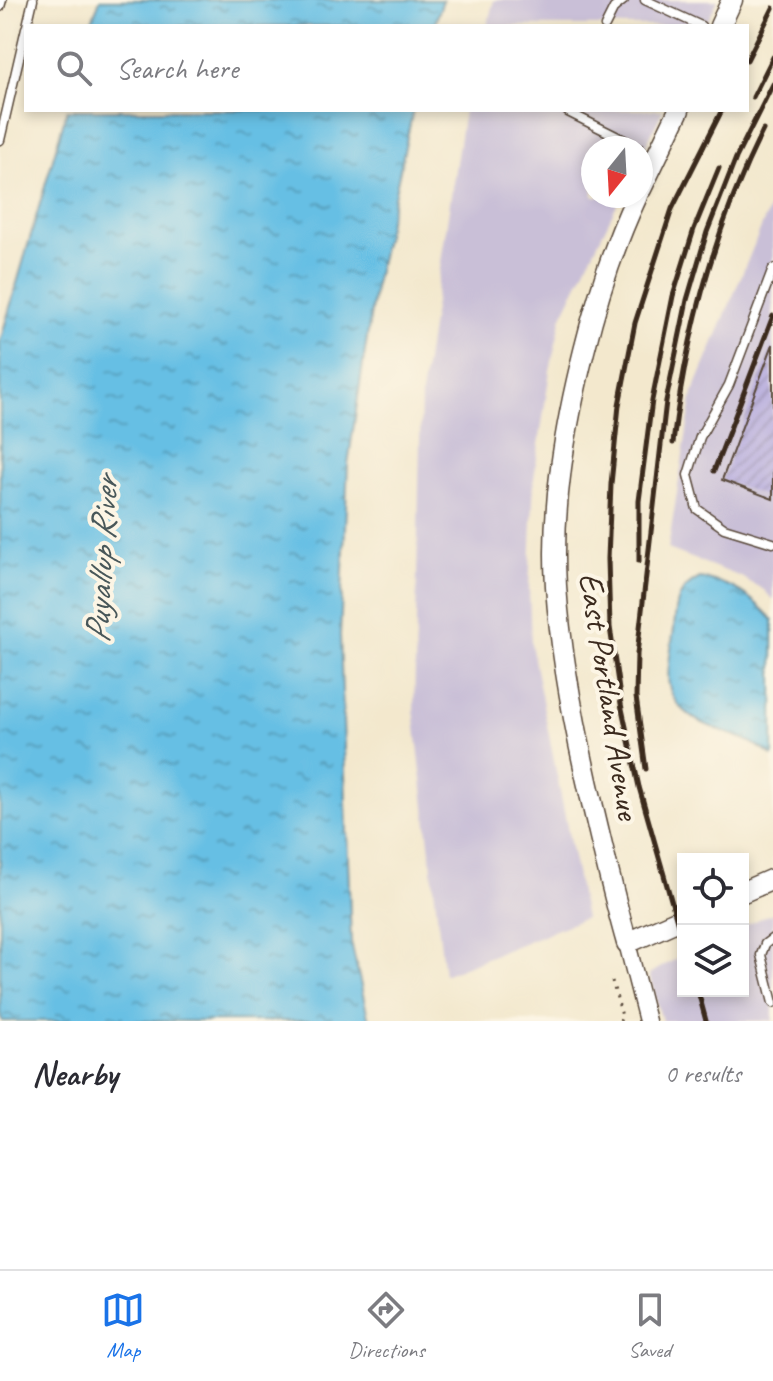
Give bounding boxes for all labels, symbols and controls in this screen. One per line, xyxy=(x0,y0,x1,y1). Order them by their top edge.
search box xyxy=(24,24,749,112)
icon: search xyxy=(52,46,96,90)
text: Search here xyxy=(116,49,238,87)
north arrow xyxy=(581,136,653,208)
water label: Puyallup River xyxy=(74,470,129,644)
street label: East Portland Avenue xyxy=(569,570,651,824)
map controls xyxy=(677,853,749,997)
button: locate xyxy=(677,853,749,925)
button: layers xyxy=(677,925,749,997)
text: Nearby xyxy=(32,1052,118,1095)
text: 0 results xyxy=(665,1057,741,1090)
tab: Map xyxy=(101,1288,145,1364)
tab: Directions xyxy=(348,1288,425,1364)
tab: Saved xyxy=(628,1288,672,1364)

